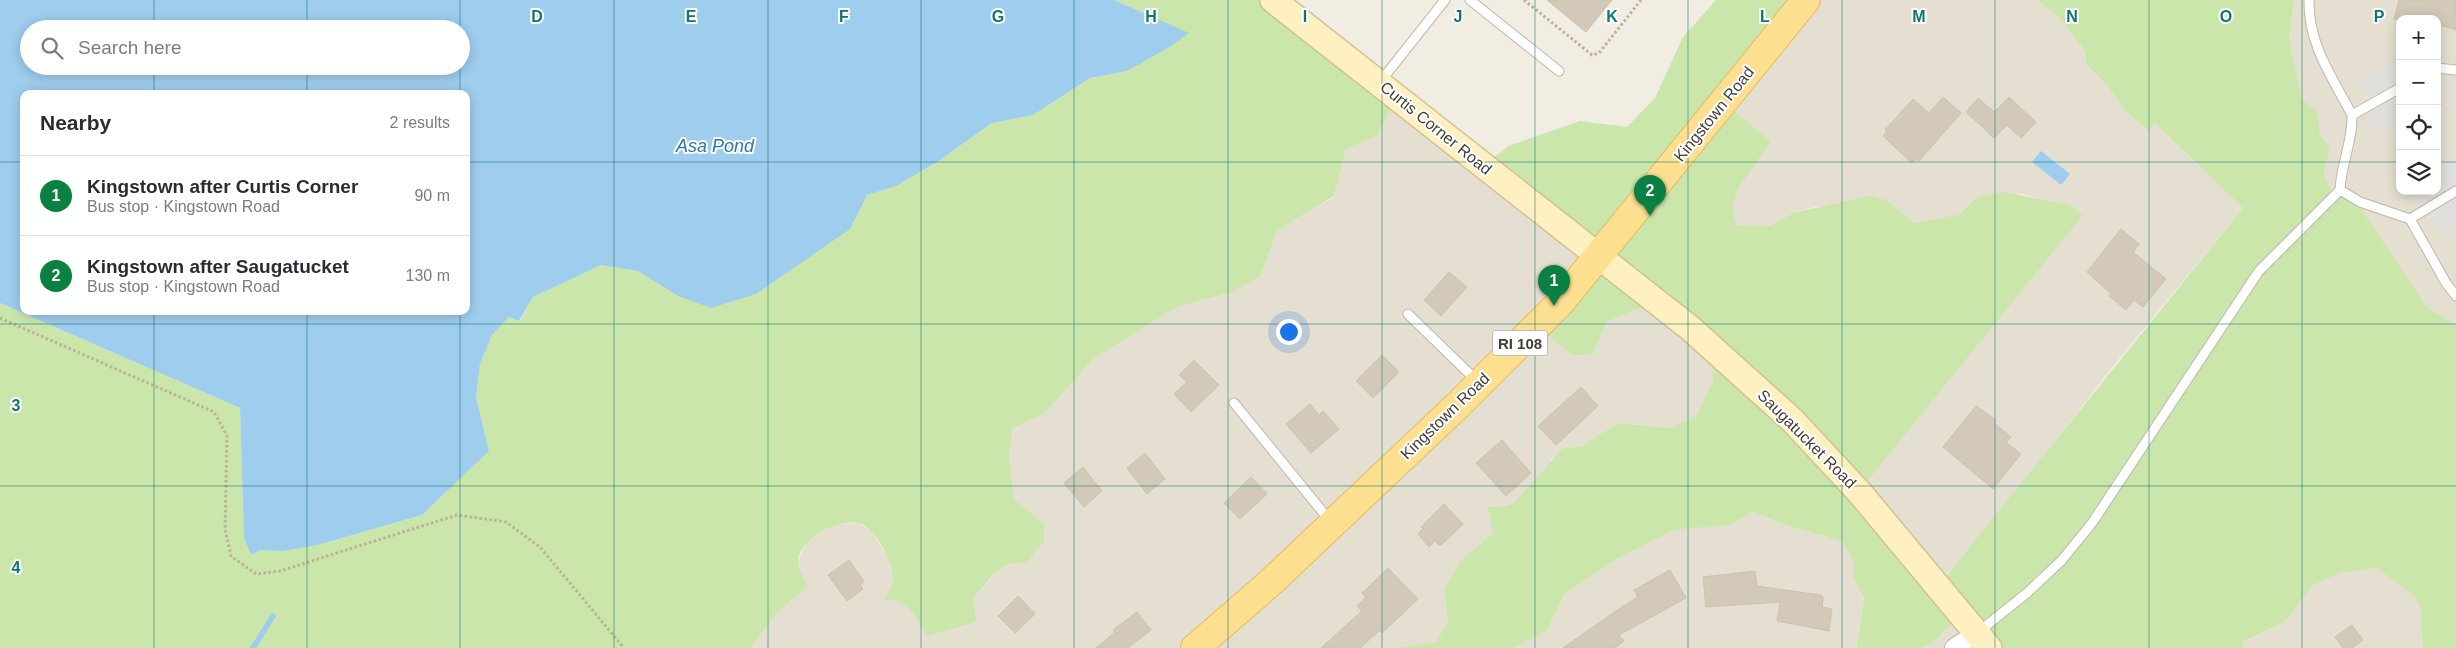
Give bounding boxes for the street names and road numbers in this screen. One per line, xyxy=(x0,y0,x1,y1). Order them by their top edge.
street label: Kingstown Road xyxy=(1671,63,1757,165)
street label: Curtis Corner Road xyxy=(1377,78,1495,178)
road number: RI 108 xyxy=(1492,330,1548,356)
street label: Kingstown Road xyxy=(1397,369,1493,463)
street label: Saugatucket Road xyxy=(1754,386,1860,492)

